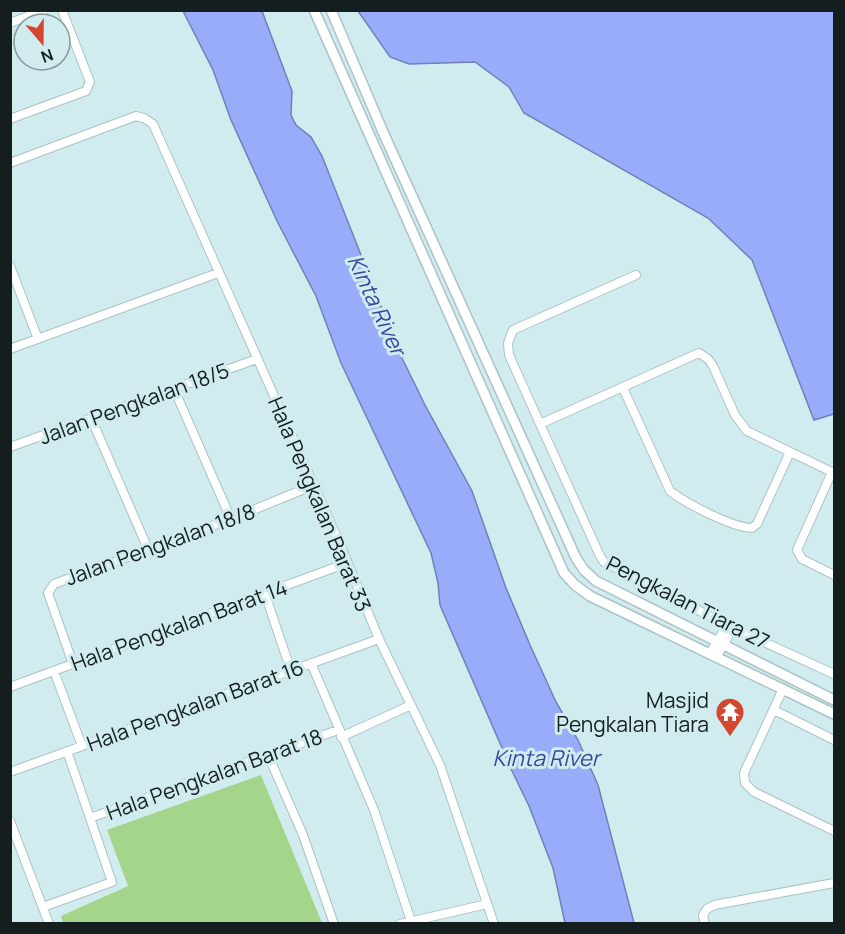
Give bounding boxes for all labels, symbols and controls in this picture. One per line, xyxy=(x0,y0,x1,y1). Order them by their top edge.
north arrow xyxy=(12,12,72,72)
text: N xyxy=(38,44,56,68)
water label: Kinta River xyxy=(341,250,415,363)
street label: Jalan Pengkalan 18/5 xyxy=(35,356,233,450)
street label: Hala Pengkalan Barat 33 xyxy=(262,392,378,616)
street label: Jalan Pengkalan 18/8 xyxy=(61,497,259,591)
street label: Pengkalan Tiara 27 xyxy=(602,549,774,655)
street label: Hala Pengkalan Barat 14 xyxy=(67,573,291,677)
street label: Hala Pengkalan Barat 16 xyxy=(83,653,307,757)
place label: Masjid Pengkalan Tiara xyxy=(556,686,709,738)
temple icon: Masjid Pengkalan Tiara xyxy=(714,696,746,738)
street label: Hala Pengkalan Barat 18 xyxy=(102,722,326,826)
water label: Kinta River xyxy=(492,743,603,773)

